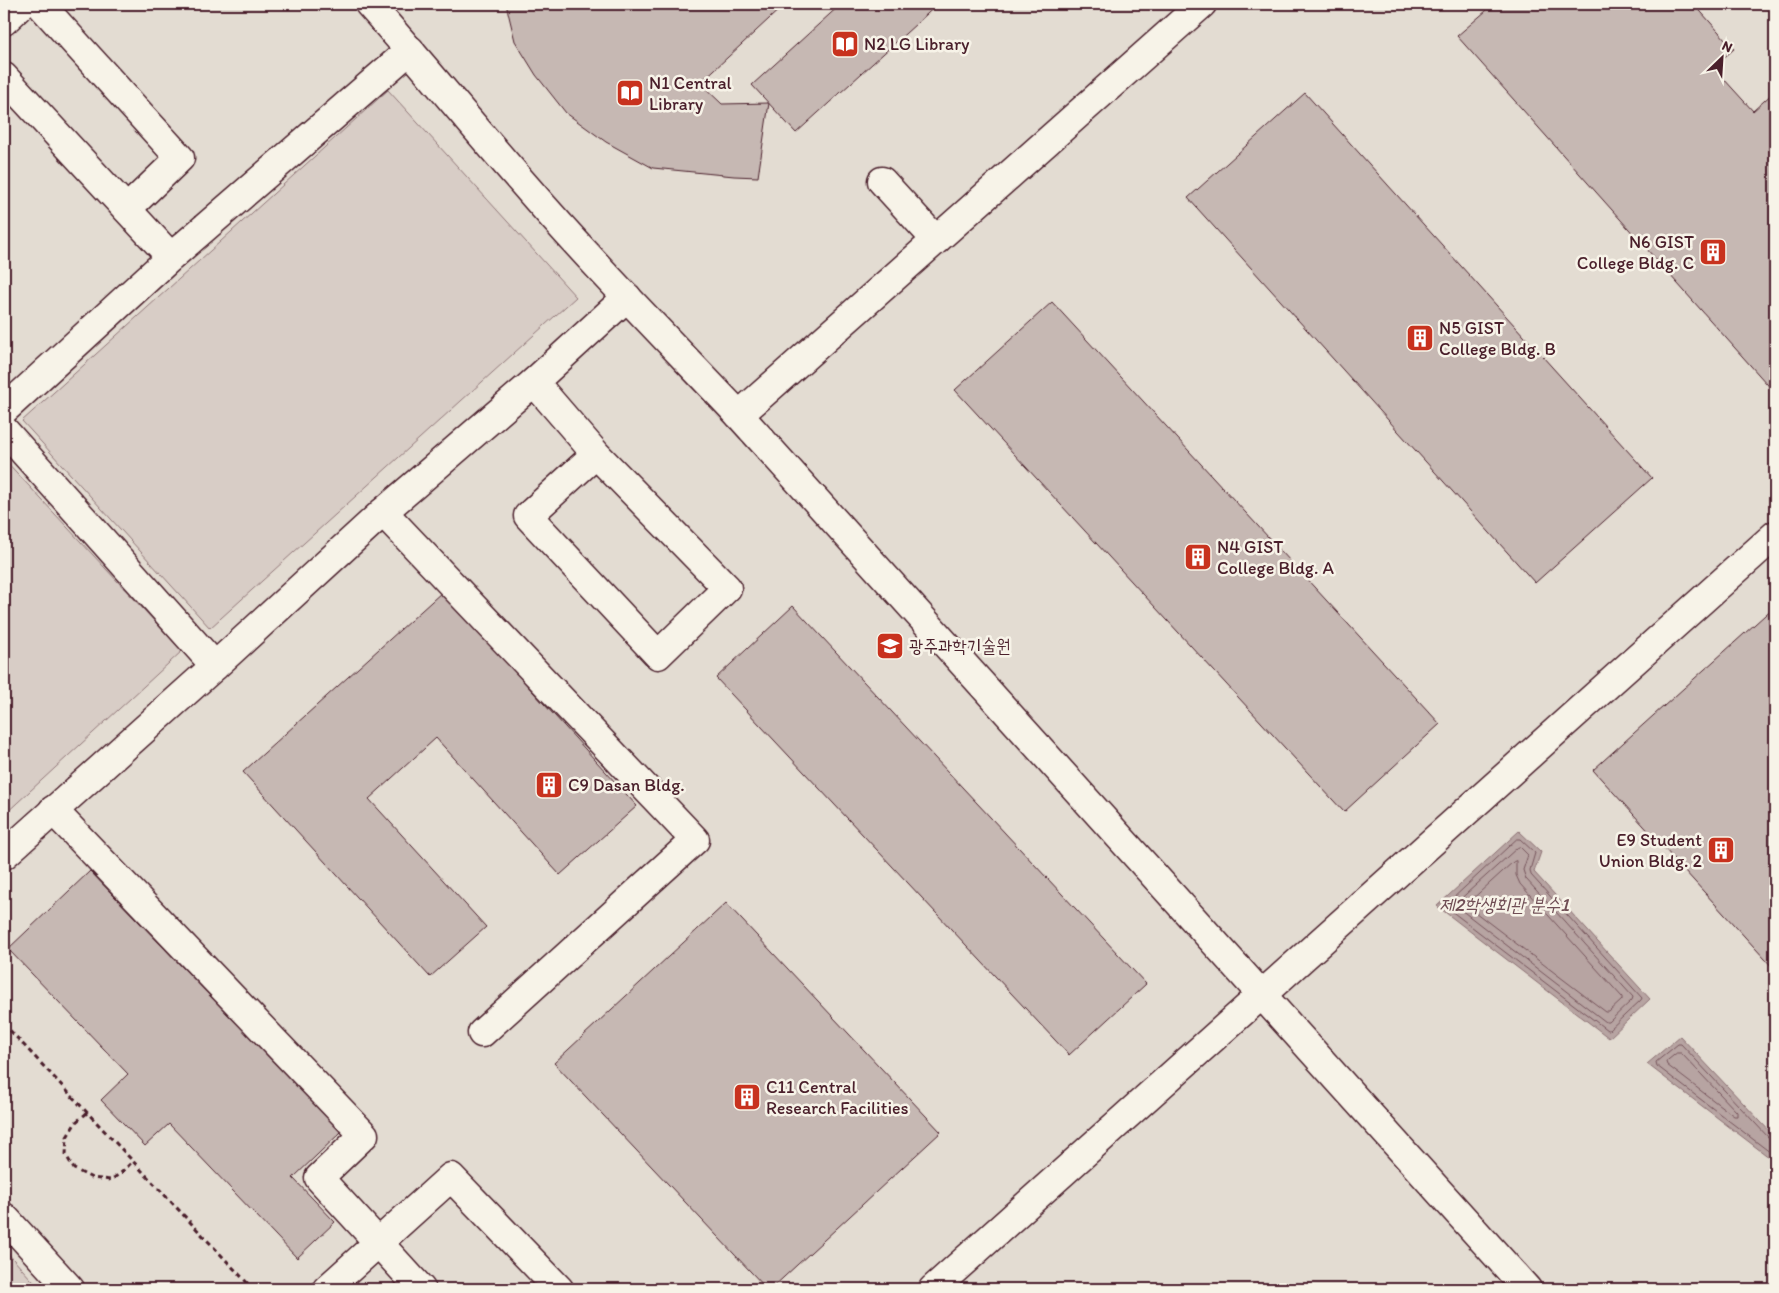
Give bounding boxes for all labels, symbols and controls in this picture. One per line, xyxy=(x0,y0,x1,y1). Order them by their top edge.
library icon: N2 LG Library xyxy=(830,29,860,59)
north arrow xyxy=(1696,32,1746,82)
place label: N2 LG Library xyxy=(864,33,970,55)
text: N xyxy=(1719,37,1735,56)
place label: N1 Central Library xyxy=(649,72,732,115)
library icon: N1 Central Library xyxy=(615,78,645,108)
place label: N6 GIST College Bldg. C xyxy=(1577,231,1694,274)
building icon: N6 GIST College Bldg. C xyxy=(1698,237,1728,267)
place label: N5 GIST College Bldg. B xyxy=(1439,317,1556,360)
building icon: N5 GIST College Bldg. B xyxy=(1405,323,1435,353)
place label: N4 GIST College Bldg. A xyxy=(1217,536,1335,579)
building icon: N4 GIST College Bldg. A xyxy=(1183,542,1213,572)
school or university icon: 광주과학기술원 xyxy=(875,631,905,661)
place label: 광주과학기술원 xyxy=(909,635,1010,657)
building icon: C9 Dasan Bldg. xyxy=(534,770,564,800)
place label: C9 Dasan Bldg. xyxy=(568,774,685,796)
place label: E9 Student Union Bldg. 2 xyxy=(1599,829,1703,872)
building icon: E9 Student Union Bldg. 2 xyxy=(1706,835,1736,865)
water label: 제2학생회관 분수1 xyxy=(1439,893,1569,916)
place label: C11 Central Research Facilities xyxy=(766,1076,909,1119)
building icon: C11 Central Research Facilities xyxy=(732,1082,762,1112)

